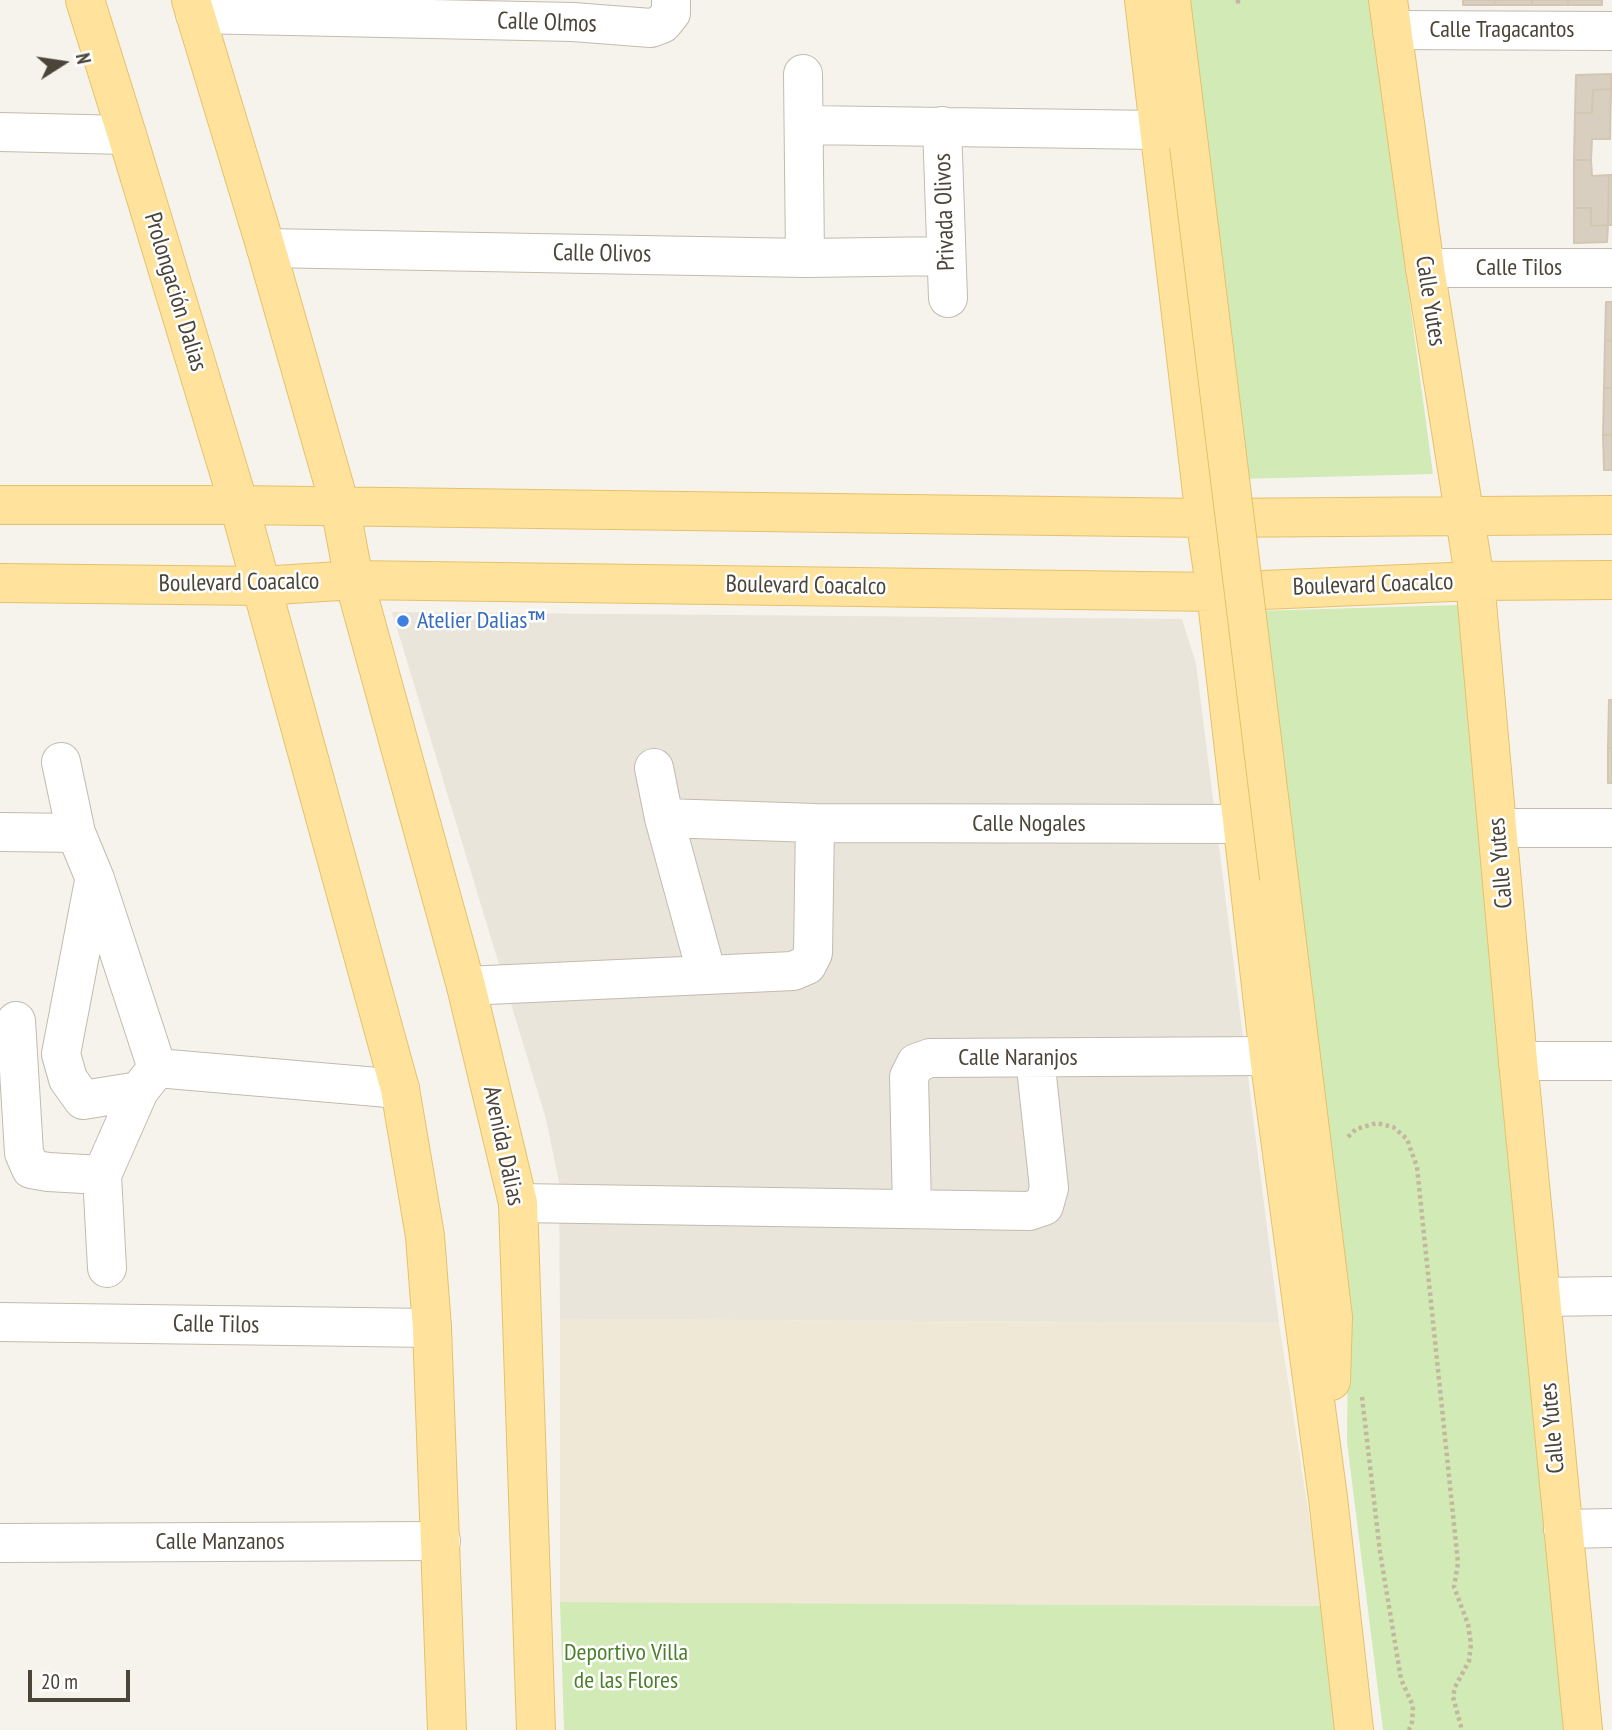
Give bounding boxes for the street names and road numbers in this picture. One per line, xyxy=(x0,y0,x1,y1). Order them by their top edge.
street label: Calle Olmos xyxy=(497,7,597,39)
street label: Calle Tragacantos xyxy=(1430,16,1574,44)
street label: Privada Olivos xyxy=(929,153,961,271)
street label: Prolongación Dalias xyxy=(137,209,213,375)
street label: Calle Olivos xyxy=(553,239,651,269)
street label: Calle Yutes xyxy=(1409,254,1451,348)
street label: Calle Tilos xyxy=(1476,254,1562,282)
street label: Boulevard Coacalco xyxy=(158,567,320,599)
street label: Boulevard Coacalco xyxy=(1292,568,1454,602)
street label: Boulevard Coacalco xyxy=(725,570,887,602)
street label: Calle Nogales xyxy=(972,810,1086,838)
street label: Calle Yutes xyxy=(1483,816,1519,910)
street label: Calle Naranjos xyxy=(958,1044,1078,1072)
street label: Avenida Dálias xyxy=(476,1084,530,1208)
street label: Calle Tilos xyxy=(173,1310,259,1340)
street label: Calle Yutes xyxy=(1535,1381,1571,1475)
street label: Calle Manzanos xyxy=(155,1528,285,1556)

